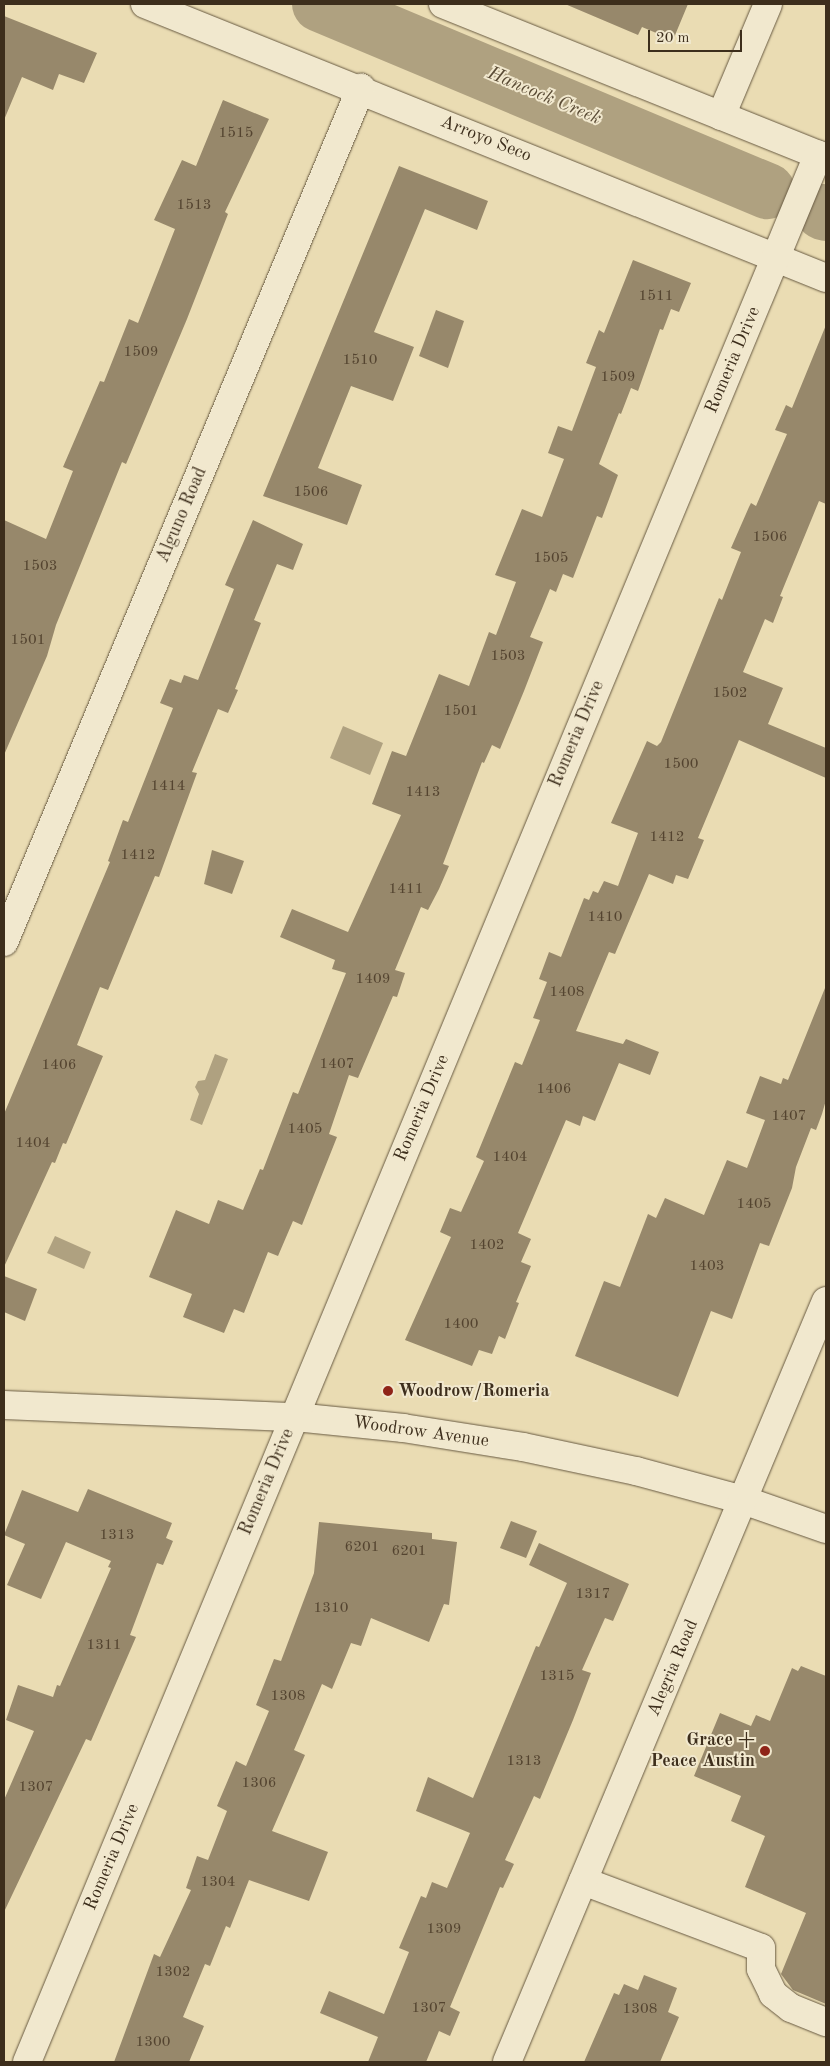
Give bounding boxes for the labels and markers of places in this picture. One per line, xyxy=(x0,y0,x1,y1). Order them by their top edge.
place label: Woodrow/Romeria xyxy=(398,1380,550,1402)
marker: Woodrow/Romeria xyxy=(382,1385,394,1397)
place label: Grace + Peace Austin xyxy=(651,1730,755,1772)
marker: Grace + Peace Austin xyxy=(759,1745,771,1757)

